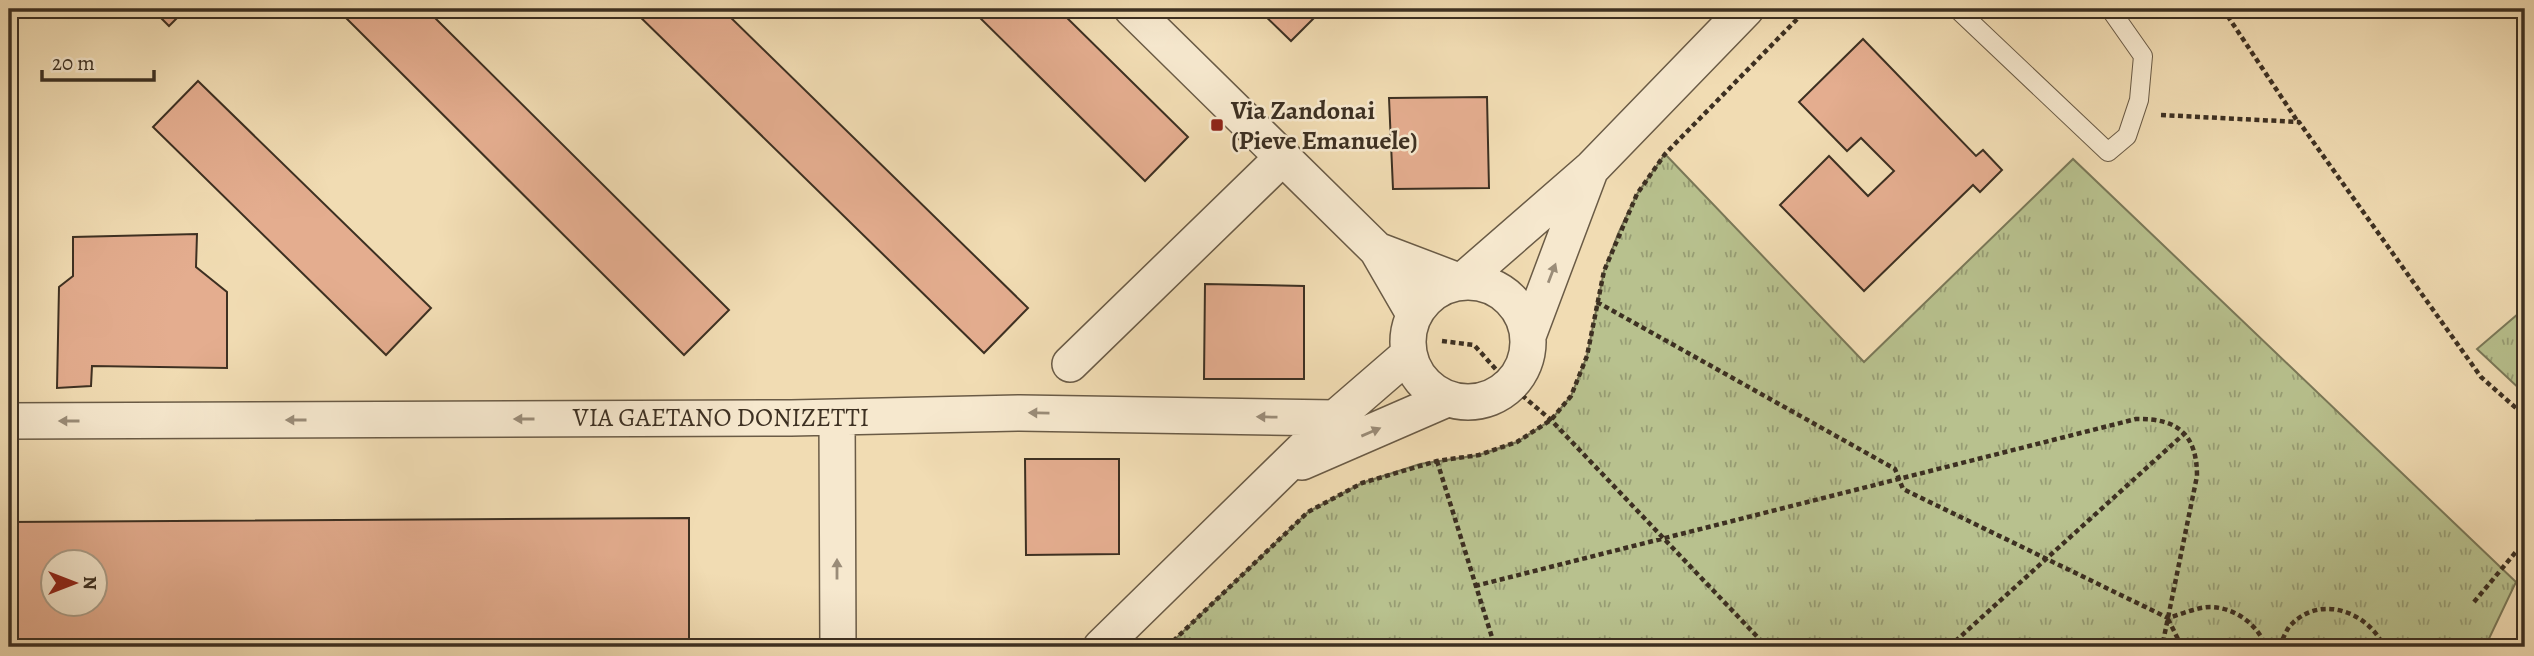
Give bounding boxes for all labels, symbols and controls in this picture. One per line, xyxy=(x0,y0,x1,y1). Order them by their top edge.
scale bar xyxy=(42,38,154,82)
text: 20 m xyxy=(52,49,95,77)
place label: Via Zandonai (Pieve Emanuele) xyxy=(1230,93,1418,158)
marker: Via Zandonai (Pieve Emanuele) xyxy=(1209,117,1225,133)
one-way arrow xyxy=(1547,262,1558,283)
street label: VIA GAETANO DONIZETTI xyxy=(572,400,869,435)
one-way arrow xyxy=(1028,408,1050,419)
one-way arrow xyxy=(1256,411,1278,423)
one-way arrow xyxy=(513,413,535,425)
one-way arrow xyxy=(285,414,307,426)
one-way arrow xyxy=(58,415,80,427)
one-way arrow xyxy=(1360,426,1381,437)
north arrow xyxy=(38,548,108,618)
one-way arrow xyxy=(831,557,843,579)
text: N xyxy=(77,576,103,590)

